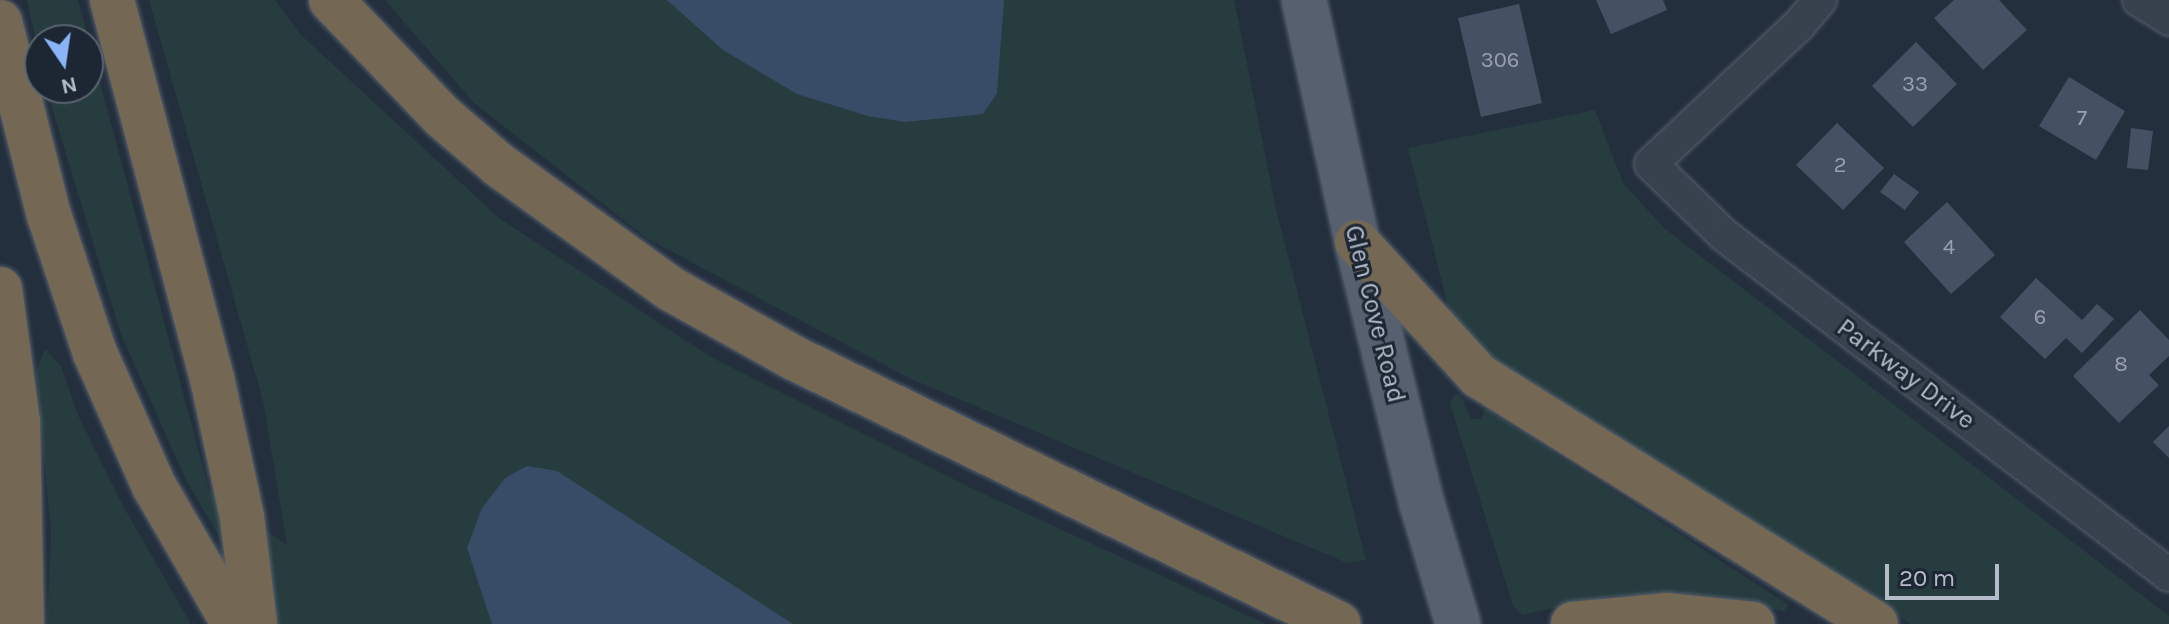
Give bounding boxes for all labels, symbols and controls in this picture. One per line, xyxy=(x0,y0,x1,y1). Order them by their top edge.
north arrow xyxy=(24,24,104,104)
house number: 306 xyxy=(1481,48,1519,74)
text: N xyxy=(58,71,80,100)
house number: 33 xyxy=(1902,72,1928,98)
house number: 7 xyxy=(2077,106,2087,132)
house number: 2 xyxy=(1834,153,1846,179)
street label: Glen Cove Road xyxy=(1338,222,1412,406)
house number: 4 xyxy=(1943,235,1955,261)
house number: 6 xyxy=(2034,305,2046,331)
street label: Parkway Drive xyxy=(1831,312,1981,436)
house number: 8 xyxy=(2114,352,2128,378)
scale bar xyxy=(1889,548,2003,598)
text: 20 m xyxy=(1899,564,1955,592)

